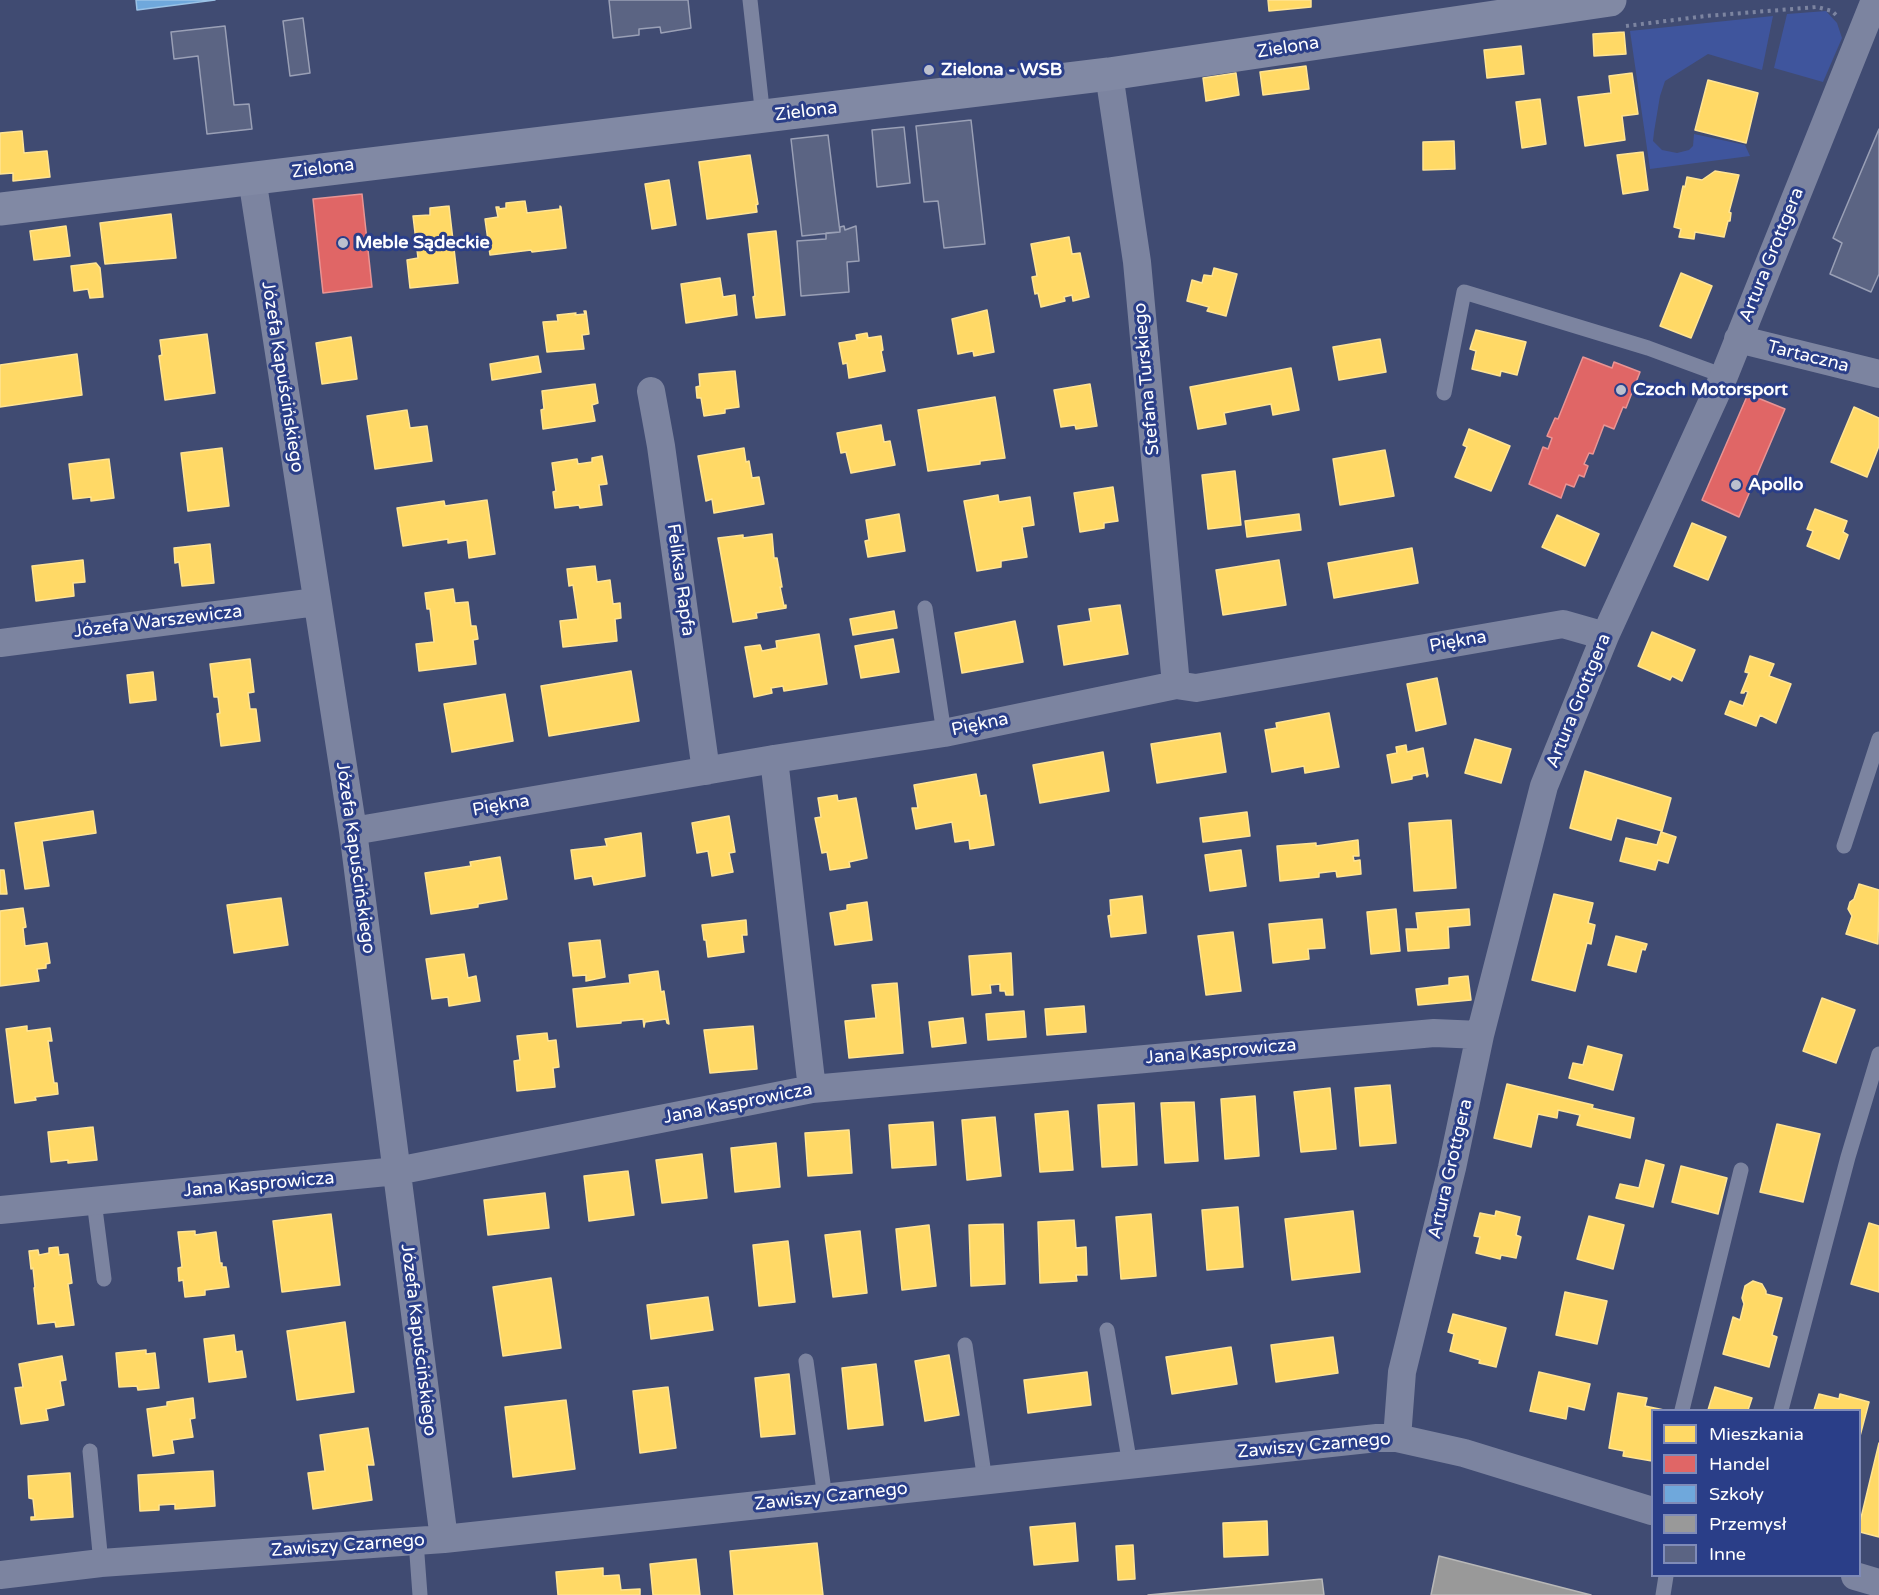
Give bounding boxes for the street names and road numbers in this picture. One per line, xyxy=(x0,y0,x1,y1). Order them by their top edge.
street label: Zielona xyxy=(1255,32,1321,64)
street label: Zielona xyxy=(774,97,838,127)
street label: Zielona xyxy=(291,154,355,184)
street label: Artura Grottgera xyxy=(1735,185,1809,325)
street label: Józefa Kapuścińskiego xyxy=(256,280,308,474)
street label: Stefana Turskiego xyxy=(1130,302,1164,456)
street label: Tartaczna xyxy=(1765,336,1851,378)
street label: Feliksa Rapfa xyxy=(661,522,699,638)
street label: Józefa Warszewicza xyxy=(73,601,243,643)
street label: Piękna xyxy=(1428,626,1488,658)
street label: Artura Grottgera xyxy=(1542,631,1616,771)
street label: Piękna xyxy=(950,708,1010,742)
street label: Józefa Kapuścińskiego xyxy=(331,761,379,955)
street label: Piękna xyxy=(471,790,531,822)
street label: Jana Kasprowicza xyxy=(1145,1035,1297,1069)
street label: Jana Kasprowicza xyxy=(662,1079,814,1129)
street label: Artura Grottgera xyxy=(1424,1097,1478,1241)
street label: Jana Kasprowicza xyxy=(183,1168,335,1202)
street label: Józefa Kapuścińskiego xyxy=(395,1243,441,1437)
street label: Zawiszy Czarnego xyxy=(1236,1429,1392,1463)
street label: Zawiszy Czarnego xyxy=(753,1478,909,1516)
street label: Zawiszy Czarnego xyxy=(270,1530,426,1562)

